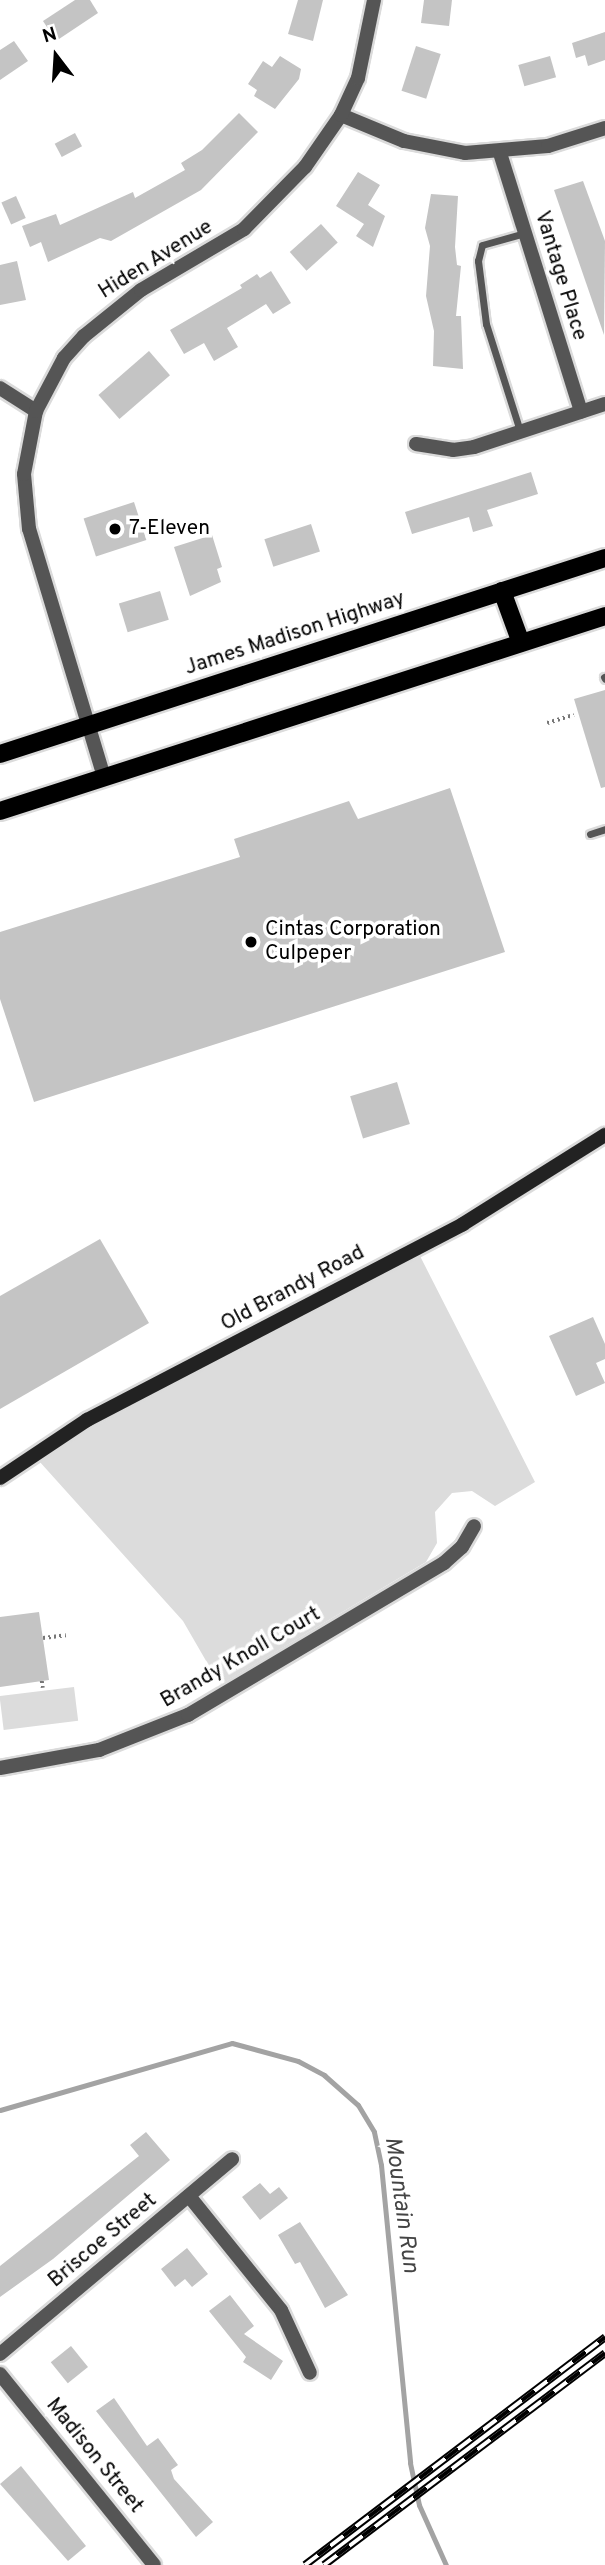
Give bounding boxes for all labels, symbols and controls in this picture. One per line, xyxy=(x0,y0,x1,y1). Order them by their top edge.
north arrow xyxy=(21,21,91,91)
text: N xyxy=(40,22,60,49)
street label: Vantage Place xyxy=(528,208,592,344)
street label: Hiden Avenue xyxy=(94,215,218,305)
place label: 7-Eleven xyxy=(129,516,210,542)
marker: 7-Eleven xyxy=(107,521,123,537)
street label: James Madison Highway xyxy=(182,586,408,682)
place label: Cintas Corporation Culpeper xyxy=(265,917,441,967)
marker: Cintas Corporation Culpeper xyxy=(243,934,259,950)
street label: Old Brandy Road xyxy=(217,1241,369,1337)
street label: Brandy Knoll Court xyxy=(157,1602,325,1714)
water label: Mountain Run xyxy=(377,2135,423,2275)
street label: Briscoe Street xyxy=(44,2188,162,2294)
street label: Madison Street xyxy=(40,2393,148,2519)

